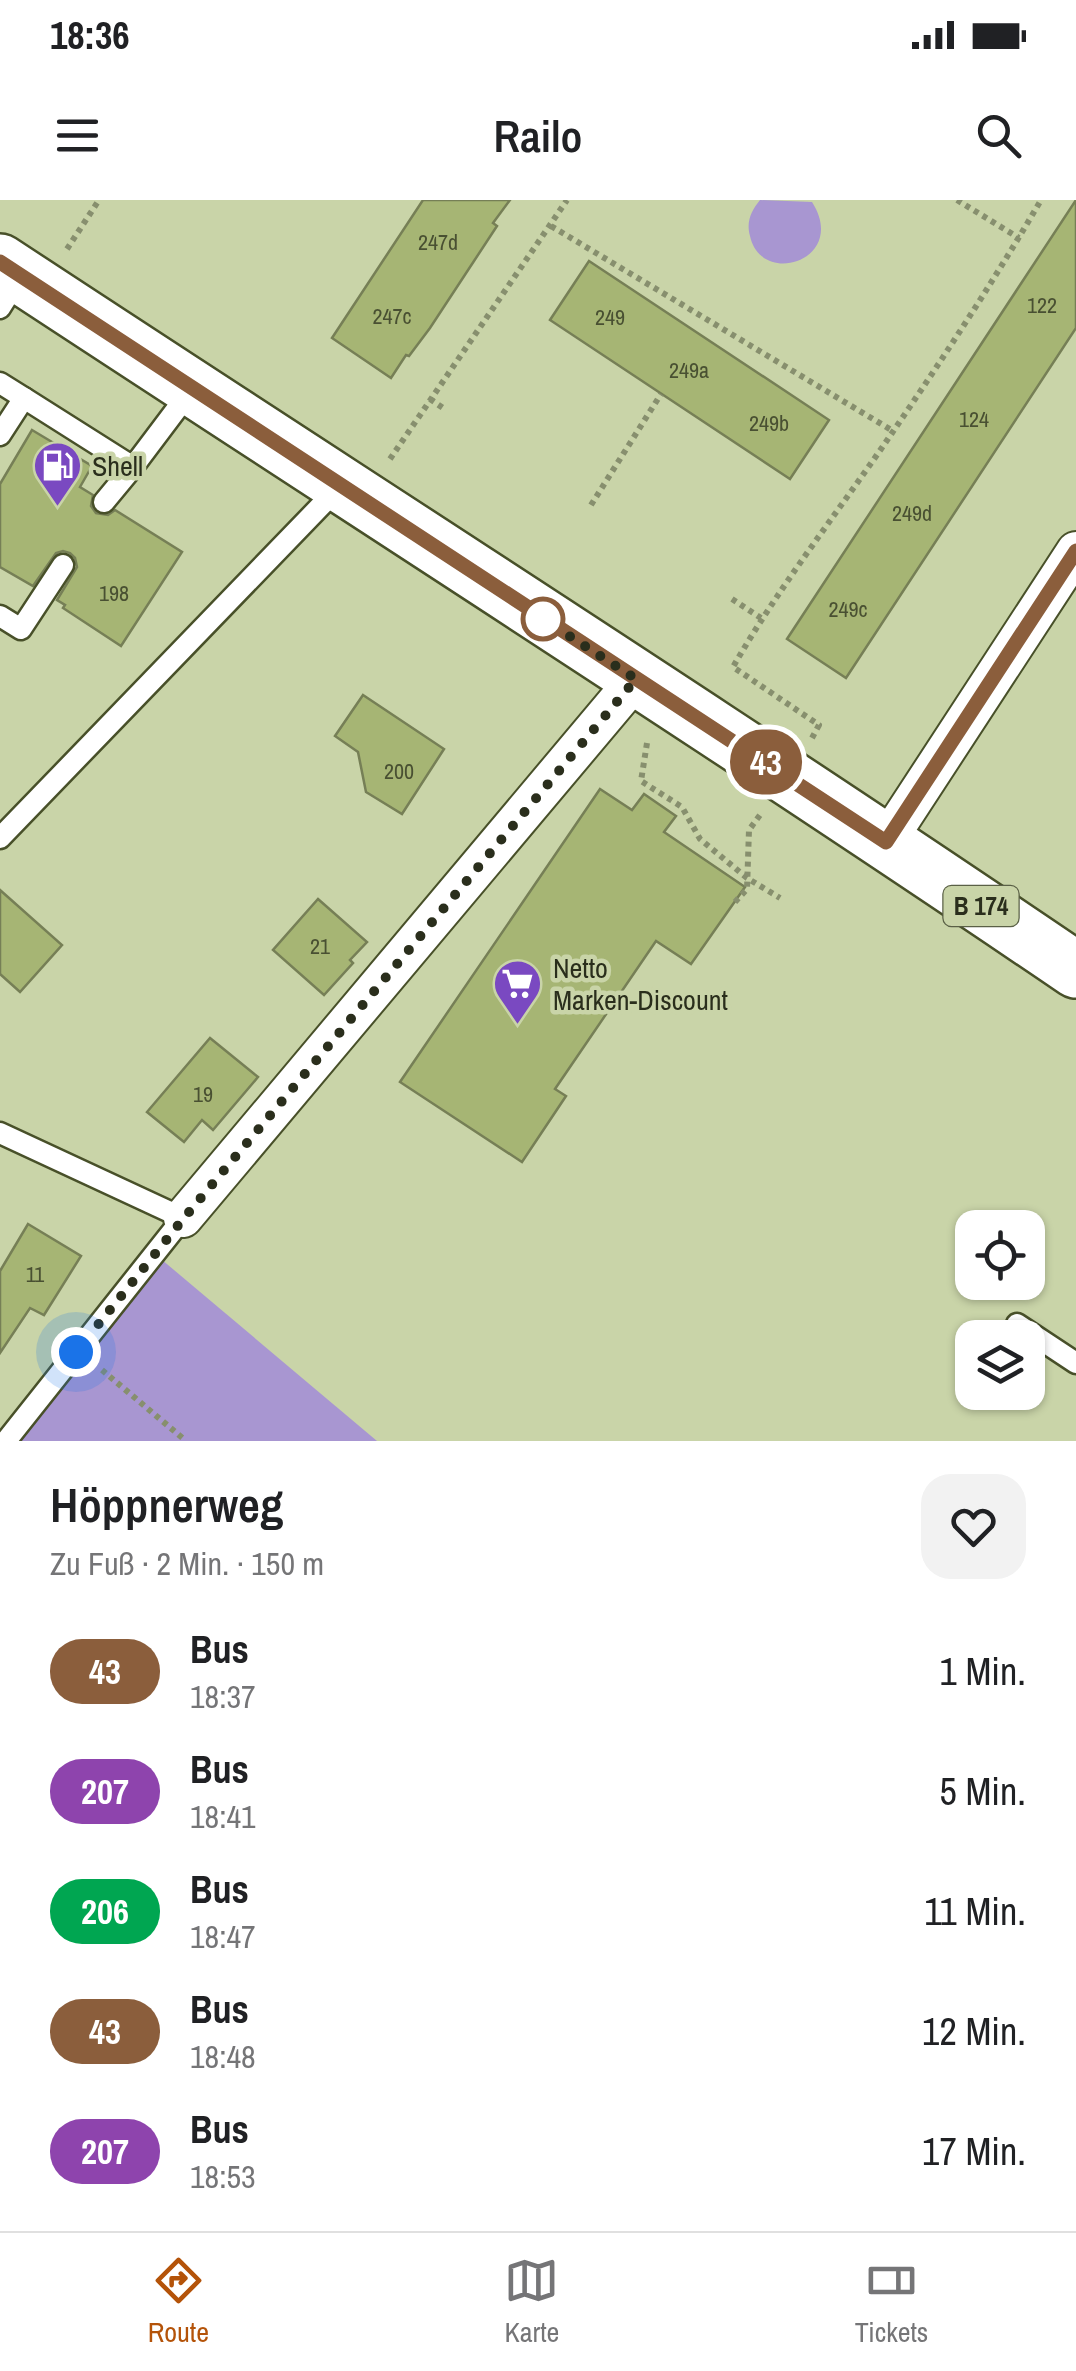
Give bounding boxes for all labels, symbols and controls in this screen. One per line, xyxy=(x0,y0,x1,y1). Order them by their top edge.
text: 18:36 xyxy=(50,10,130,61)
text: Railo xyxy=(494,105,582,166)
icon: menu xyxy=(50,108,105,163)
icon: search xyxy=(971,108,1026,163)
house number: 247d xyxy=(418,227,458,257)
house number: 122 xyxy=(1027,290,1057,320)
house number: 247c xyxy=(372,301,412,331)
house number: 249 xyxy=(595,302,625,332)
house number: 249a xyxy=(669,355,709,385)
house number: 124 xyxy=(959,404,989,434)
house number: 249b xyxy=(749,408,789,438)
fuel station icon: Shell xyxy=(31,440,83,508)
place label: Shell xyxy=(92,447,143,485)
house number: 249d xyxy=(892,498,932,528)
house number: 198 xyxy=(99,578,129,608)
house number: 249c xyxy=(828,594,868,624)
unlabelled marker xyxy=(522,598,564,640)
line badge: 43 xyxy=(721,730,811,794)
text: 43 xyxy=(750,739,782,786)
house number: 200 xyxy=(384,756,414,786)
road number: B 174 xyxy=(944,886,1018,926)
house number: 21 xyxy=(310,931,330,961)
place label: Netto Marken-Discount xyxy=(553,949,728,1019)
supermarket icon: Netto Marken-Discount xyxy=(492,958,544,1026)
house number: 19 xyxy=(193,1079,213,1109)
map controls xyxy=(955,1210,1045,1410)
button: locate xyxy=(955,1210,1045,1300)
house number: 11 xyxy=(26,1259,44,1289)
button: layers xyxy=(955,1320,1045,1410)
your location xyxy=(51,1327,101,1377)
text: Höppnerweg xyxy=(50,1472,283,1537)
button: heart xyxy=(921,1474,1026,1579)
text: Zu Fuß · 2 Min. · 150 m xyxy=(50,1542,324,1585)
text: Bus xyxy=(190,1624,249,1675)
text: 1 Min. xyxy=(939,1646,1026,1697)
text: 43 xyxy=(89,1648,121,1695)
text: 18:37 xyxy=(190,1675,256,1718)
text: Bus xyxy=(190,1744,249,1795)
text: 5 Min. xyxy=(939,1766,1026,1817)
text: 207 xyxy=(81,1768,129,1815)
text: 18:41 xyxy=(190,1795,256,1838)
text: Bus xyxy=(190,1864,249,1915)
text: 11 Min. xyxy=(924,1886,1026,1937)
text: 206 xyxy=(81,1888,129,1935)
text: 18:47 xyxy=(190,1915,256,1958)
text: Bus xyxy=(190,1984,249,2035)
text: 12 Min. xyxy=(922,2006,1026,2057)
text: 43 xyxy=(89,2008,121,2055)
text: 18:48 xyxy=(190,2035,256,2078)
text: Bus xyxy=(190,2104,249,2155)
text: 17 Min. xyxy=(922,2126,1026,2177)
text: 207 xyxy=(81,2128,129,2175)
text: 18:53 xyxy=(190,2155,256,2198)
tab: Route xyxy=(148,2253,209,2351)
tab: Karte xyxy=(504,2253,559,2351)
tab: Tickets xyxy=(855,2253,928,2351)

